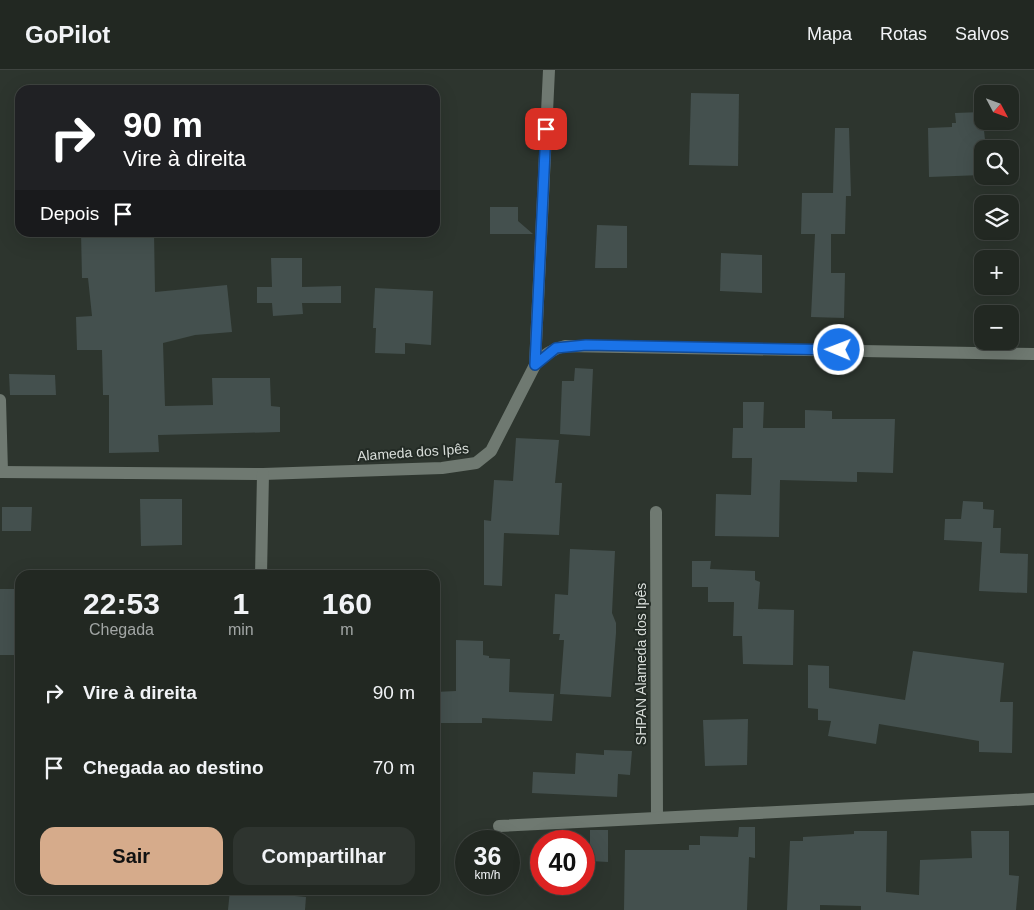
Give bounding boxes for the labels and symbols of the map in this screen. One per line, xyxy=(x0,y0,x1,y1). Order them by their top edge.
north arrow xyxy=(974,85,1019,130)
pin xyxy=(525,108,567,150)
position arrow xyxy=(812,323,864,375)
street label: Alameda dos Ipês xyxy=(357,440,469,464)
street label: SHPAN Alameda dos Ipês xyxy=(633,583,649,745)
speed limit sign: 40 xyxy=(530,830,595,895)

